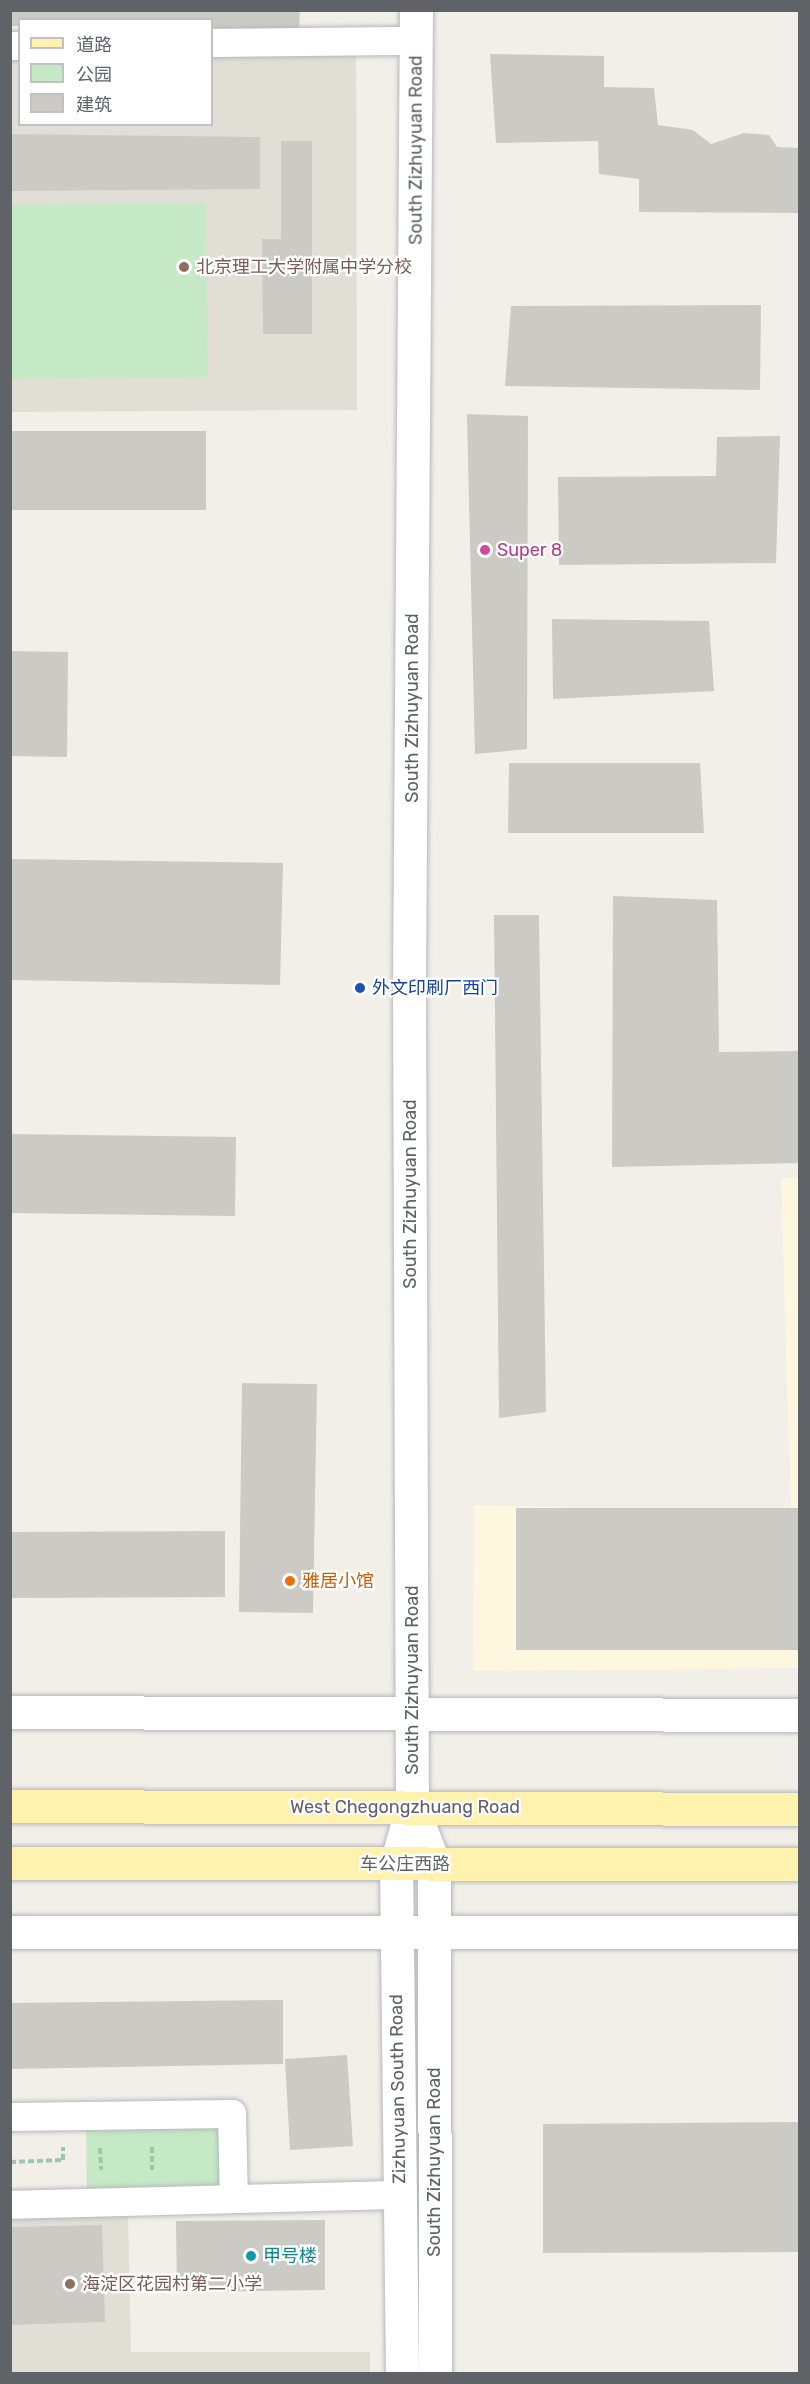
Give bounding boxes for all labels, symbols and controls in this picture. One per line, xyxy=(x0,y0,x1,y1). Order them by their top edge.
legend xyxy=(18,18,213,126)
text: 道路 xyxy=(76,34,112,56)
street label: South Zizhuyuan Road xyxy=(405,55,427,245)
text: 公园 xyxy=(76,64,112,86)
text: 建筑 xyxy=(76,94,112,116)
place label: 北京理工大学附属中学分校 xyxy=(196,256,412,278)
marker: 北京理工大学附属中学分校 xyxy=(177,260,191,274)
place label: Super 8 xyxy=(497,539,563,561)
marker: Super 8 xyxy=(478,543,492,557)
street label: South Zizhuyuan Road xyxy=(401,613,423,803)
place label: 外文印刷厂西门 xyxy=(372,977,498,999)
marker: 外文印刷厂西门 xyxy=(353,981,367,995)
street label: South Zizhuyuan Road xyxy=(399,1099,421,1289)
place label: 雅居小馆 xyxy=(302,1570,374,1592)
marker: 雅居小馆 xyxy=(283,1574,297,1588)
street label: South Zizhuyuan Road xyxy=(401,1585,423,1775)
street label: West Chegongzhuang Road xyxy=(290,1796,520,1818)
street label: 车公庄西路 xyxy=(360,1853,450,1875)
street label: Zizhuyuan South Road xyxy=(386,1994,410,2184)
street label: South Zizhuyuan Road xyxy=(423,2067,445,2257)
place label: 甲号楼 xyxy=(263,2245,317,2267)
marker: 甲号楼 xyxy=(244,2249,258,2263)
place label: 海淀区花园村第二小学 xyxy=(82,2273,262,2295)
marker: 海淀区花园村第二小学 xyxy=(63,2277,77,2291)

